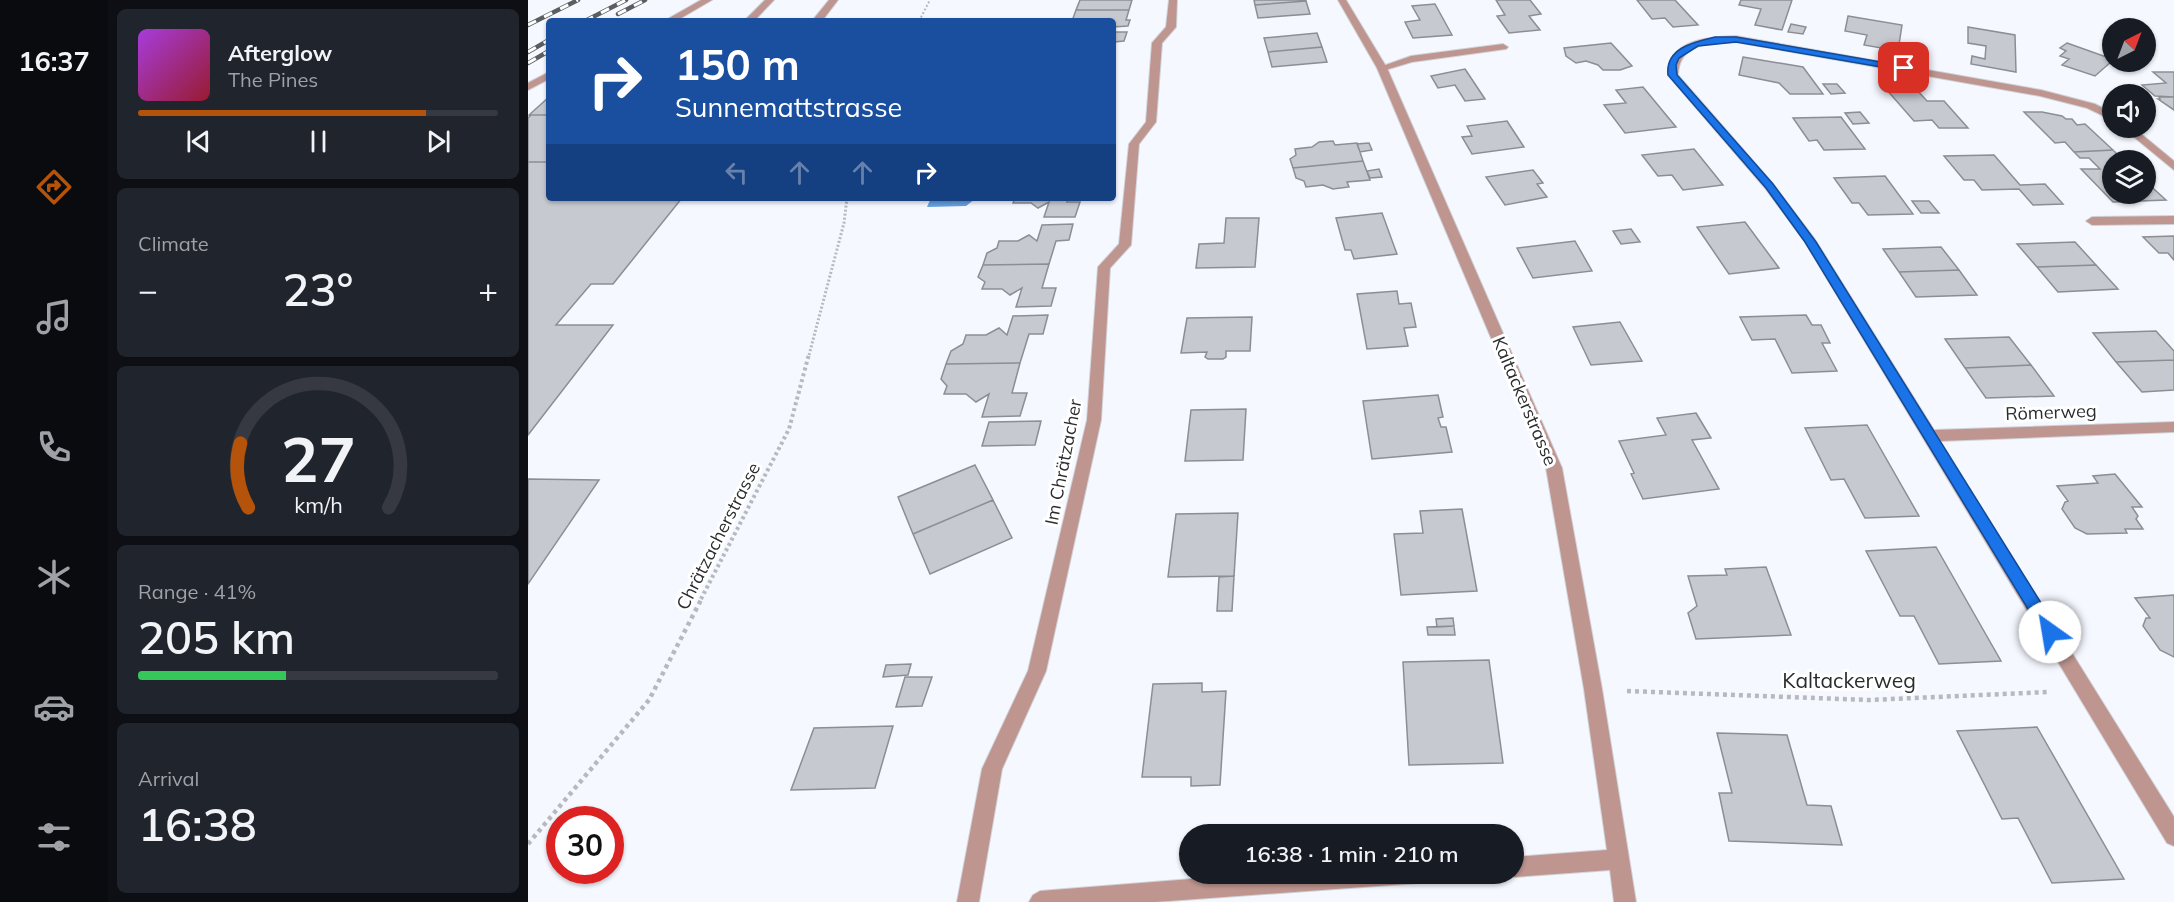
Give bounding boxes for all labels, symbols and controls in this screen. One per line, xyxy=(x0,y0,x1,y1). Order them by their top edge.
north arrow xyxy=(2102,18,2156,72)
map controls xyxy=(2102,18,2156,204)
text: 150 m xyxy=(675,38,800,91)
text: Afterglow xyxy=(228,39,332,67)
icon: right xyxy=(576,42,654,120)
pin xyxy=(1878,42,1929,93)
text: 16:37 xyxy=(18,44,90,78)
icon: arrive xyxy=(1887,51,1920,84)
text: The Pines xyxy=(228,67,318,92)
button: sound xyxy=(2102,84,2156,138)
text: Sunnemattstrasse xyxy=(675,90,902,124)
icon: previous xyxy=(182,125,215,158)
icon: pause xyxy=(302,125,335,158)
icon: next xyxy=(422,125,455,158)
button: layers xyxy=(2102,150,2156,204)
icon: left xyxy=(720,156,753,189)
icon: ahead xyxy=(783,156,816,189)
icon: ahead xyxy=(846,156,879,189)
icon: right xyxy=(909,156,942,189)
icon: directions xyxy=(33,166,75,208)
text: Climate xyxy=(138,231,209,256)
text: 23° xyxy=(283,261,353,317)
text: − xyxy=(138,269,158,310)
text: + xyxy=(478,269,498,310)
icon: music xyxy=(33,296,75,338)
street label: Kaltackerstrasse xyxy=(1487,333,1563,469)
street label: Im Chrätzacher xyxy=(1040,397,1087,527)
street label: Römerweg xyxy=(2005,399,2097,425)
text: 27 xyxy=(281,419,355,498)
icon: phone xyxy=(33,426,75,468)
street label: Chrätzacherstrasse xyxy=(671,458,765,614)
text: km/h xyxy=(294,491,342,518)
icon: climate xyxy=(33,556,75,598)
text: Range · 41% xyxy=(138,579,256,604)
position arrow xyxy=(2018,600,2082,664)
text: 205 km xyxy=(138,609,295,665)
street label: Kaltackerweg xyxy=(1782,667,1916,693)
icon: car xyxy=(33,686,75,728)
text: Arrival xyxy=(138,766,199,791)
text: 16:38 xyxy=(138,796,257,852)
speed limit sign: 30 xyxy=(546,806,624,884)
icon: filters xyxy=(33,816,75,858)
text: 16:38 · 1 min · 210 m xyxy=(1244,840,1459,868)

